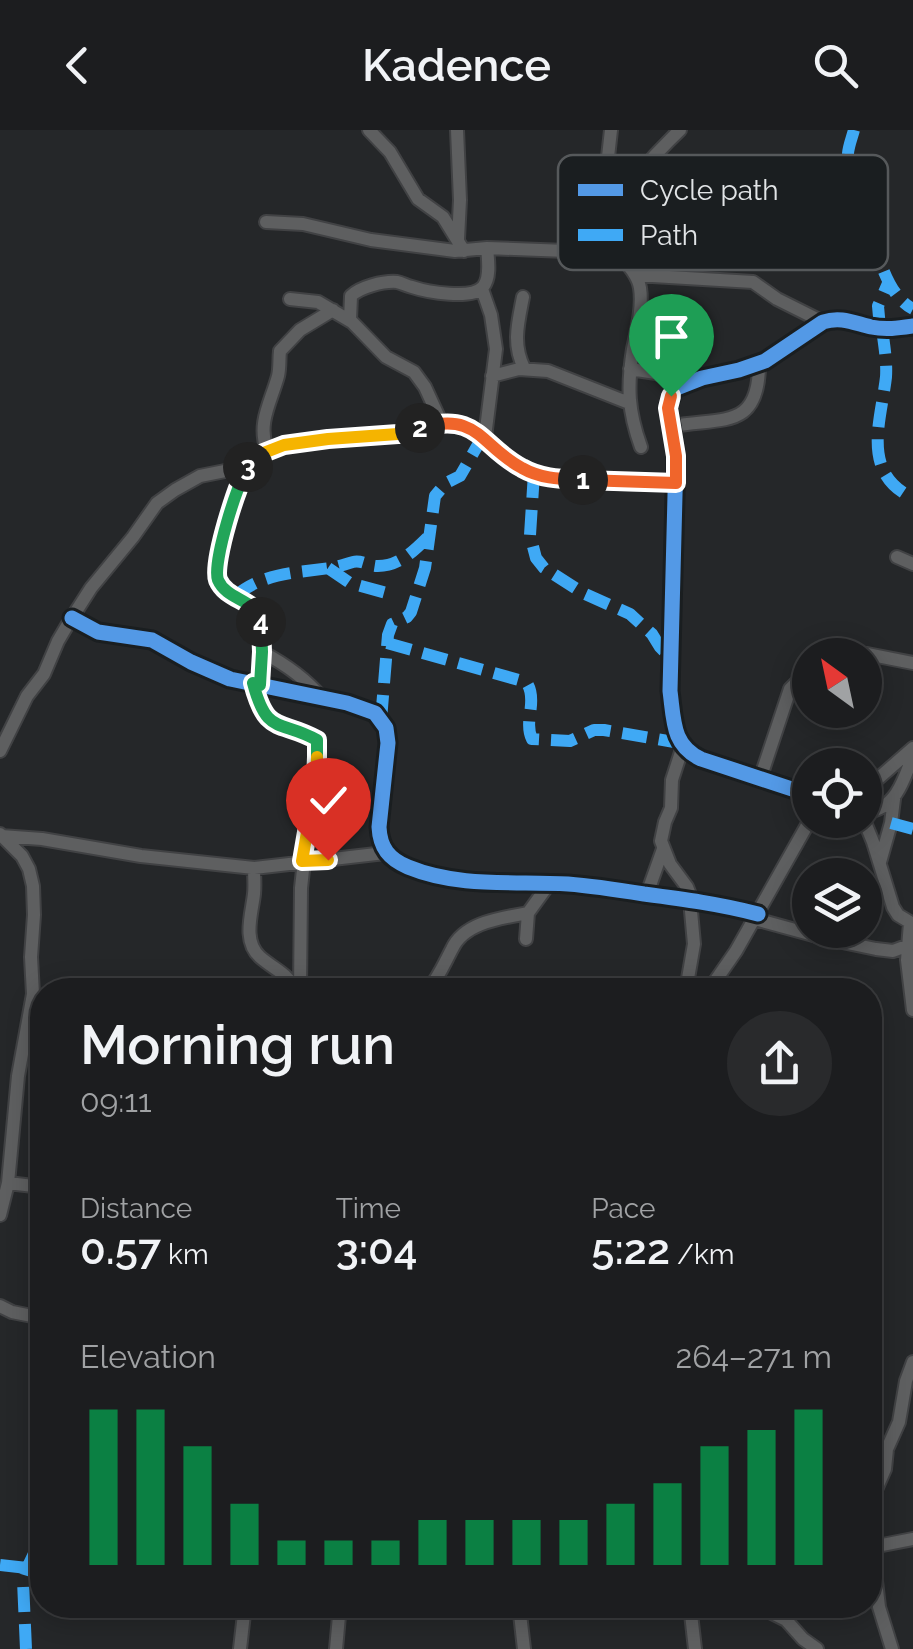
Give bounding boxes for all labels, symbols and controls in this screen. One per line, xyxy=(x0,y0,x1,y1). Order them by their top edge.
icon: back xyxy=(50,38,105,93)
icon: search xyxy=(808,38,863,93)
text: Kadence xyxy=(362,39,551,92)
legend xyxy=(558,155,888,270)
text: Cycle path xyxy=(640,174,779,207)
text: Path xyxy=(640,219,698,252)
pin xyxy=(629,294,714,397)
icon: arrive xyxy=(644,309,699,364)
pin: 2 xyxy=(395,403,445,453)
text: 2 xyxy=(412,411,428,444)
pin: 3 xyxy=(223,442,273,492)
text: 3 xyxy=(240,450,256,483)
pin: 1 xyxy=(558,455,608,505)
text: 1 xyxy=(576,463,590,496)
pin: 4 xyxy=(236,597,286,647)
text: 4 xyxy=(253,605,269,638)
north arrow xyxy=(792,638,882,728)
map controls xyxy=(792,638,882,948)
button: locate xyxy=(792,748,882,838)
pin xyxy=(286,758,371,861)
icon: check xyxy=(301,773,356,828)
button: layers xyxy=(792,858,882,948)
button: share xyxy=(727,1011,832,1116)
text: Morning run xyxy=(80,1012,395,1077)
text: 09:11 xyxy=(80,1082,152,1119)
text: Distance xyxy=(80,1192,192,1225)
text: Time xyxy=(336,1192,401,1225)
text: Pace xyxy=(591,1192,656,1225)
text: 0.57 xyxy=(80,1225,161,1274)
text: 3:04 xyxy=(336,1225,418,1274)
text: 5:22 xyxy=(591,1225,670,1274)
text: km xyxy=(161,1238,209,1271)
text: /km xyxy=(670,1238,735,1271)
text: Elevation xyxy=(80,1338,216,1375)
text: 264–271 m xyxy=(675,1338,832,1375)

